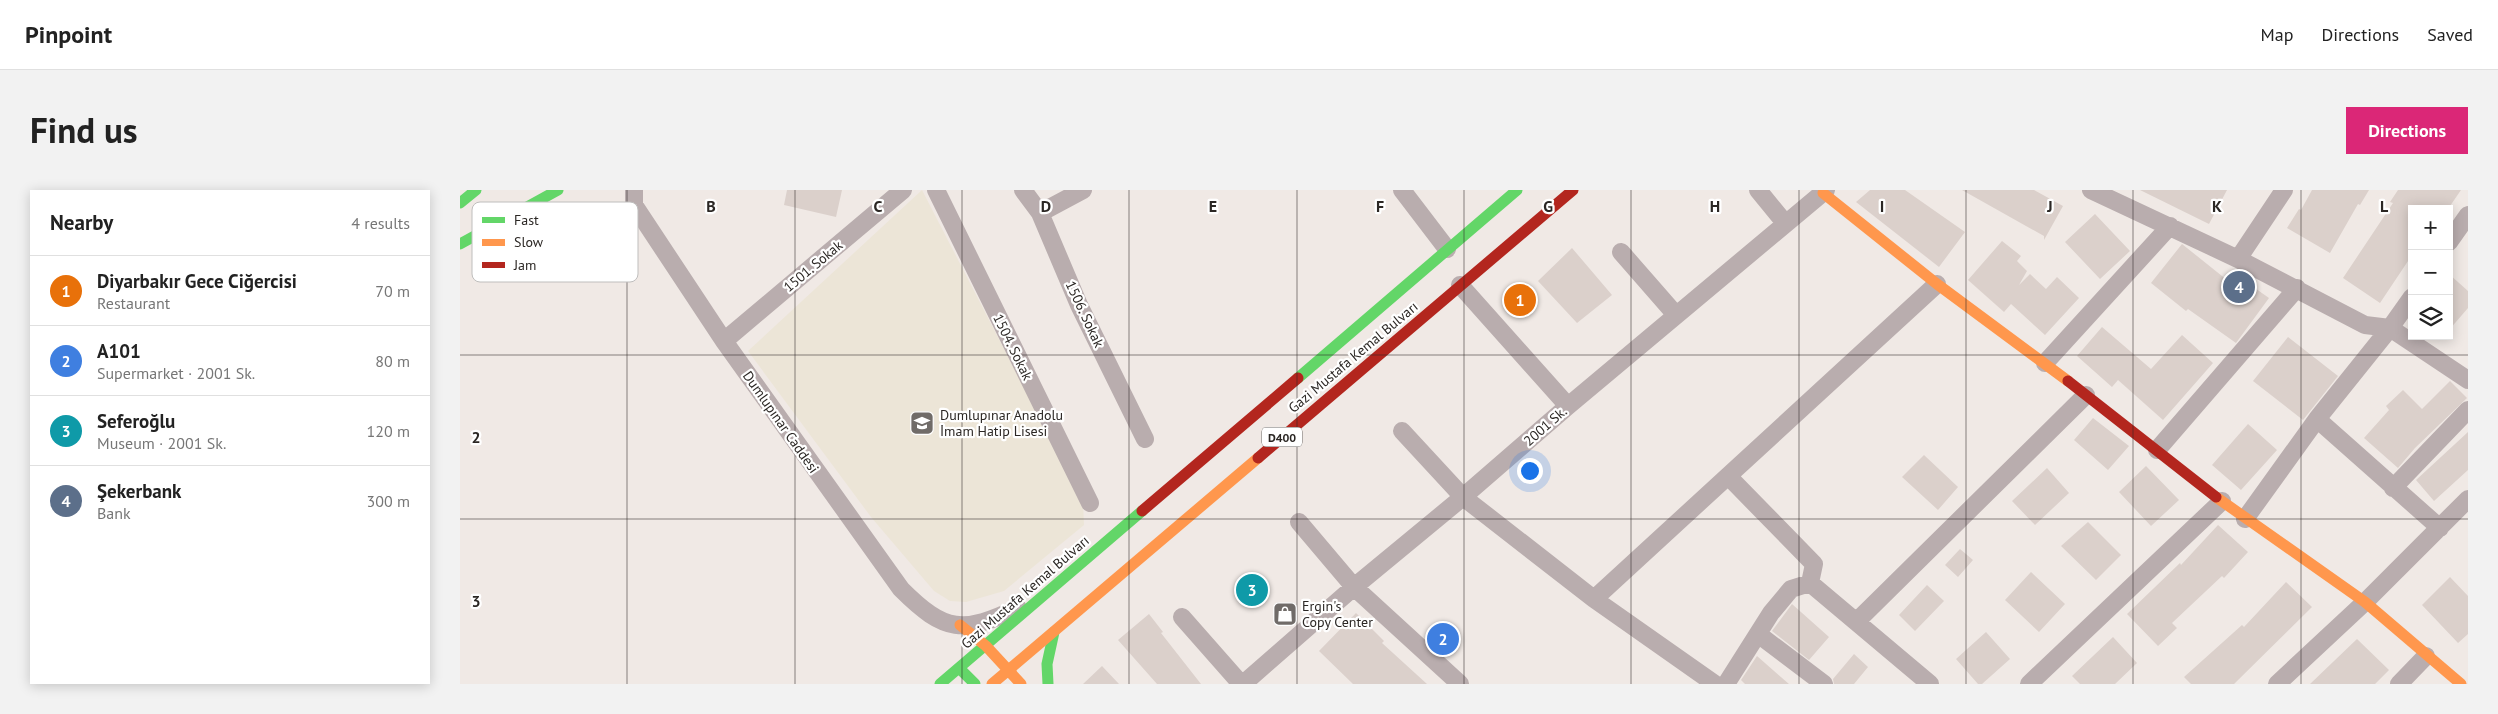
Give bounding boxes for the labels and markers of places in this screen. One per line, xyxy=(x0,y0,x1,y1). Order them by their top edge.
pin: 4 xyxy=(2223,268,2255,306)
pin: 1 xyxy=(1504,281,1536,319)
place label: Dumlupınar Anadolu İmam Hatip Lisesi xyxy=(940,406,1063,440)
school or university icon: Dumlupınar Anadolu İmam Hatip Lisesi xyxy=(909,410,935,436)
pin: 3 xyxy=(1236,571,1268,609)
place label: Ergin's Copy Center xyxy=(1302,597,1373,631)
shop icon: Ergin's Copy Center xyxy=(1272,601,1298,627)
pin: 2 xyxy=(1427,620,1459,658)

